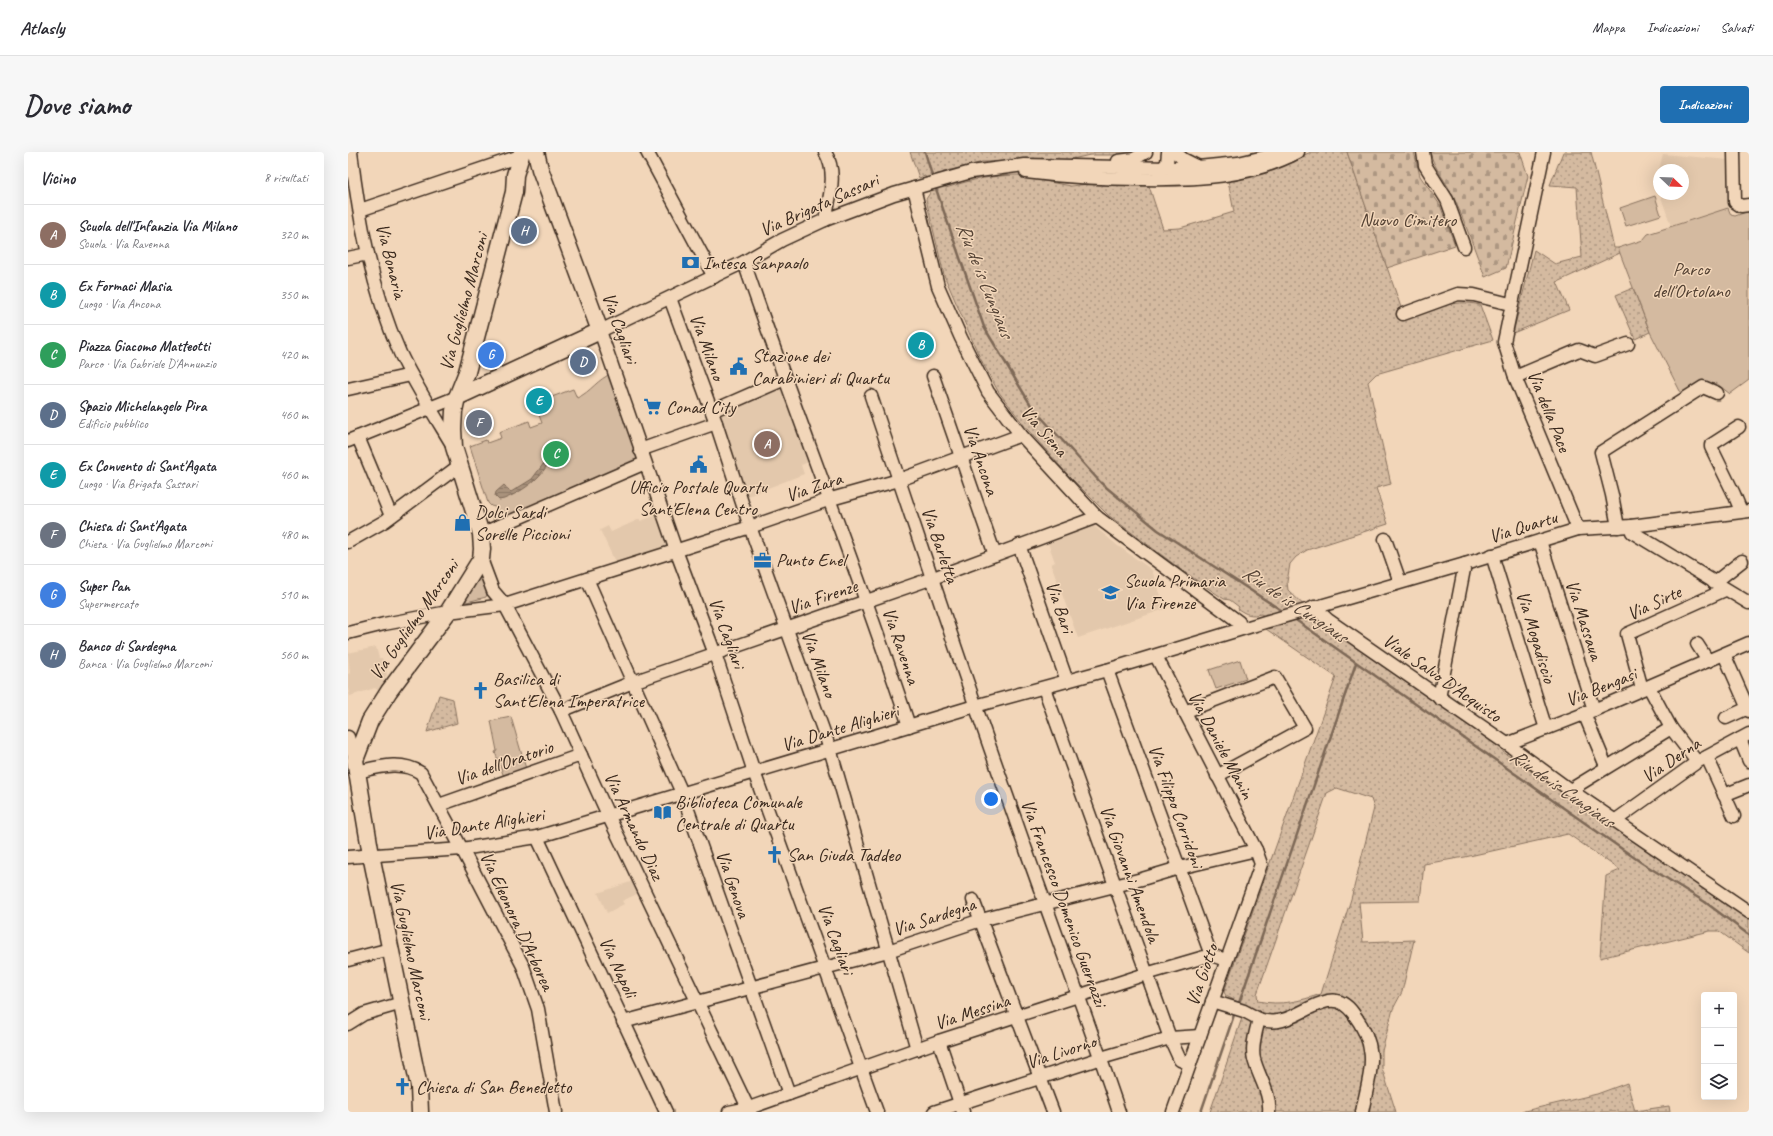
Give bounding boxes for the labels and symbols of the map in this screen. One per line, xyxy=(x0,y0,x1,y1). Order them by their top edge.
north arrow xyxy=(1653,164,1689,200)
street label: Via Brigata Sassari xyxy=(756,167,884,242)
park label: Nuovo Cimitero xyxy=(1360,208,1458,232)
pin: H xyxy=(511,216,537,246)
water label: Riu de is Cungiaus xyxy=(951,219,1020,344)
street label: Via Bonaria xyxy=(370,221,412,303)
street label: Via Guglielmo Marconi xyxy=(435,231,493,373)
place label: Intesa Sanpaolo xyxy=(703,251,809,275)
bank icon: Intesa Sanpaolo xyxy=(680,253,700,273)
park label: Parco dell'Ortolano xyxy=(1652,257,1731,303)
street label: Via Cagliari xyxy=(597,289,644,369)
street label: Via Milano xyxy=(684,310,731,386)
pin: B xyxy=(908,330,934,360)
pin: G xyxy=(478,340,504,370)
place label: Stazione dei Carabinieri di Quartu xyxy=(752,344,890,390)
pin: D xyxy=(570,347,596,377)
public building icon: Stazione dei Carabinieri di Quartu xyxy=(729,357,749,377)
street label: Via della Pace xyxy=(1522,366,1577,457)
pin: E xyxy=(526,386,552,416)
place label: Conad City xyxy=(666,395,737,419)
supermarket icon: Conad City xyxy=(643,397,663,417)
street label: Via Siena xyxy=(1015,400,1074,463)
pin: F xyxy=(466,408,492,438)
street label: Via Ancona xyxy=(958,421,1005,500)
pin: A xyxy=(754,429,780,459)
pin: C xyxy=(543,439,569,469)
public building icon: Ufficio Postale Quartu Sant'Elena Centro xyxy=(688,454,708,474)
street label: Via Zara xyxy=(783,466,847,507)
place label: Ufficio Postale Quartu Sant'Elena Centro xyxy=(629,475,769,521)
place label: Dolci Sardi Sorelle Piccioni xyxy=(475,500,572,546)
street label: Via Barletta xyxy=(916,504,965,588)
street label: Via Quartu xyxy=(1486,505,1562,549)
shop icon: Dolci Sardi Sorelle Piccioni xyxy=(452,513,472,533)
place label: Punto Enel xyxy=(776,548,849,572)
office icon: Punto Enel xyxy=(753,550,773,570)
street label: Via Guglielmo Marconi xyxy=(364,553,466,685)
water label: Riu de is Cungiaus xyxy=(1238,560,1355,650)
place label: Scuola Primaria Via Firenze xyxy=(1124,569,1227,615)
street label: Via Firenze xyxy=(785,573,862,620)
street label: Via Massaua xyxy=(1560,577,1609,665)
street label: Via Bari xyxy=(1040,578,1081,638)
street label: Via Sirte xyxy=(1623,579,1687,626)
school or university icon: Scuola Primaria Via Firenze xyxy=(1101,582,1121,602)
street label: Via Mogadiscio xyxy=(1511,588,1562,687)
street label: Via Cagliari xyxy=(703,594,752,674)
street label: Via Ravenna xyxy=(877,605,926,689)
street label: Via Milano xyxy=(796,627,843,703)
street label: Viale Salvo D'Acquisto xyxy=(1378,628,1507,729)
street label: Via Bengasi xyxy=(1562,661,1642,712)
place label: Basilica di Sant'Elena Imperatrice xyxy=(493,667,646,713)
church icon: Basilica di Sant'Elena Imperatrice xyxy=(470,680,490,700)
street label: Via Daniele Manin xyxy=(1183,687,1260,803)
street label: Via Dante Alighieri xyxy=(779,698,904,757)
street label: Via Derna xyxy=(1637,731,1706,788)
street label: Via dell'Oratorio xyxy=(452,735,557,791)
street label: Via Filippo Corridoni xyxy=(1143,741,1210,873)
water label: Riu de is Cungiaus xyxy=(1505,743,1621,835)
street label: Via Armando Diaz xyxy=(599,768,670,886)
your location xyxy=(981,789,1001,809)
place label: Biblioteca Comunale Centrale di Quartu xyxy=(675,790,803,836)
street label: Via Francesco Domenico Guerrazzi xyxy=(1015,796,1114,1012)
street label: Via Dante Alighieri xyxy=(422,802,548,845)
street label: Via Giovanni Amendola xyxy=(1094,802,1167,948)
library icon: Biblioteca Comunale Centrale di Quartu xyxy=(652,803,672,823)
place label: San Giuda Taddeo xyxy=(787,843,901,867)
church icon: San Giuda Taddeo xyxy=(764,845,784,865)
street label: Via Genova xyxy=(710,847,756,922)
street label: Via Eleonora D'Arborea xyxy=(474,848,561,996)
street label: Via Guglielmo Marconi xyxy=(385,878,438,1024)
street label: Via Sardegna xyxy=(890,892,980,942)
street label: Via Cagliari xyxy=(812,900,861,980)
street label: Via Napoli xyxy=(594,933,643,1003)
street label: Via Giotto xyxy=(1180,939,1225,1009)
street label: Via Messina xyxy=(931,988,1014,1035)
street label: Via Livorno xyxy=(1023,1029,1101,1075)
place label: Chiesa di San Benedetto xyxy=(416,1075,573,1099)
church icon: Chiesa di San Benedetto xyxy=(393,1077,413,1097)

